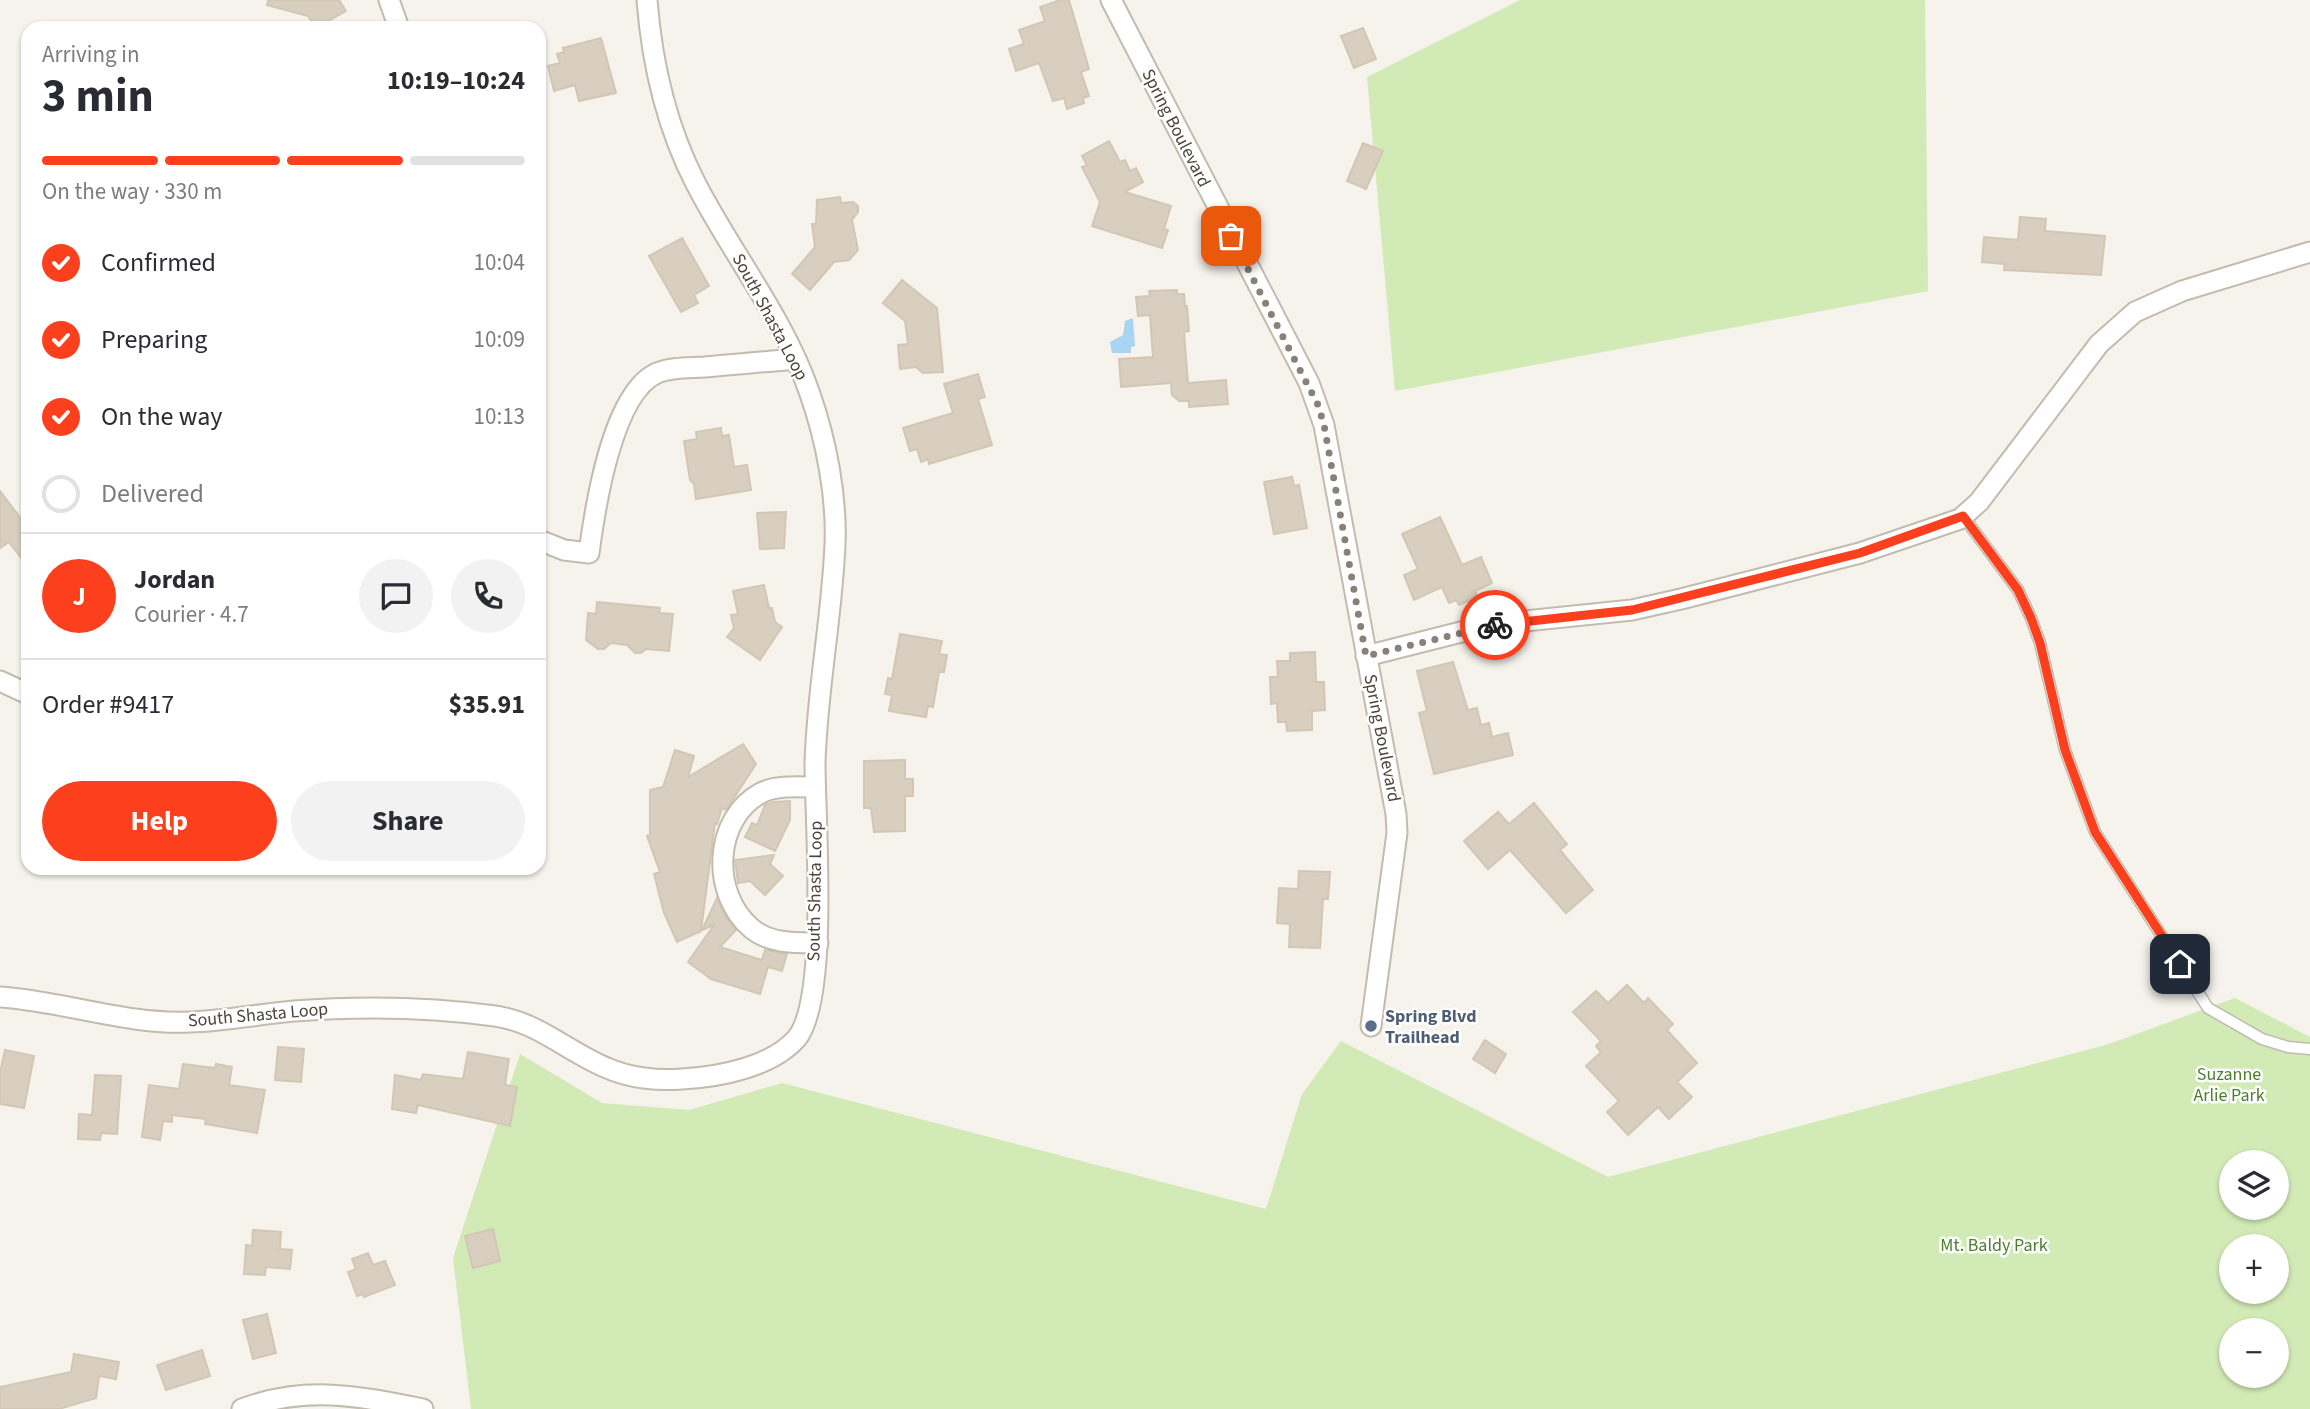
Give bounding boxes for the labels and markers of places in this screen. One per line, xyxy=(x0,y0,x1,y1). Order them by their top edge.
pin xyxy=(1201,206,1261,266)
pin xyxy=(2150,934,2210,994)
place label: Spring Blvd Trailhead xyxy=(1385,1004,1477,1050)
marker: Spring Blvd Trailhead xyxy=(1363,1018,1379,1034)

